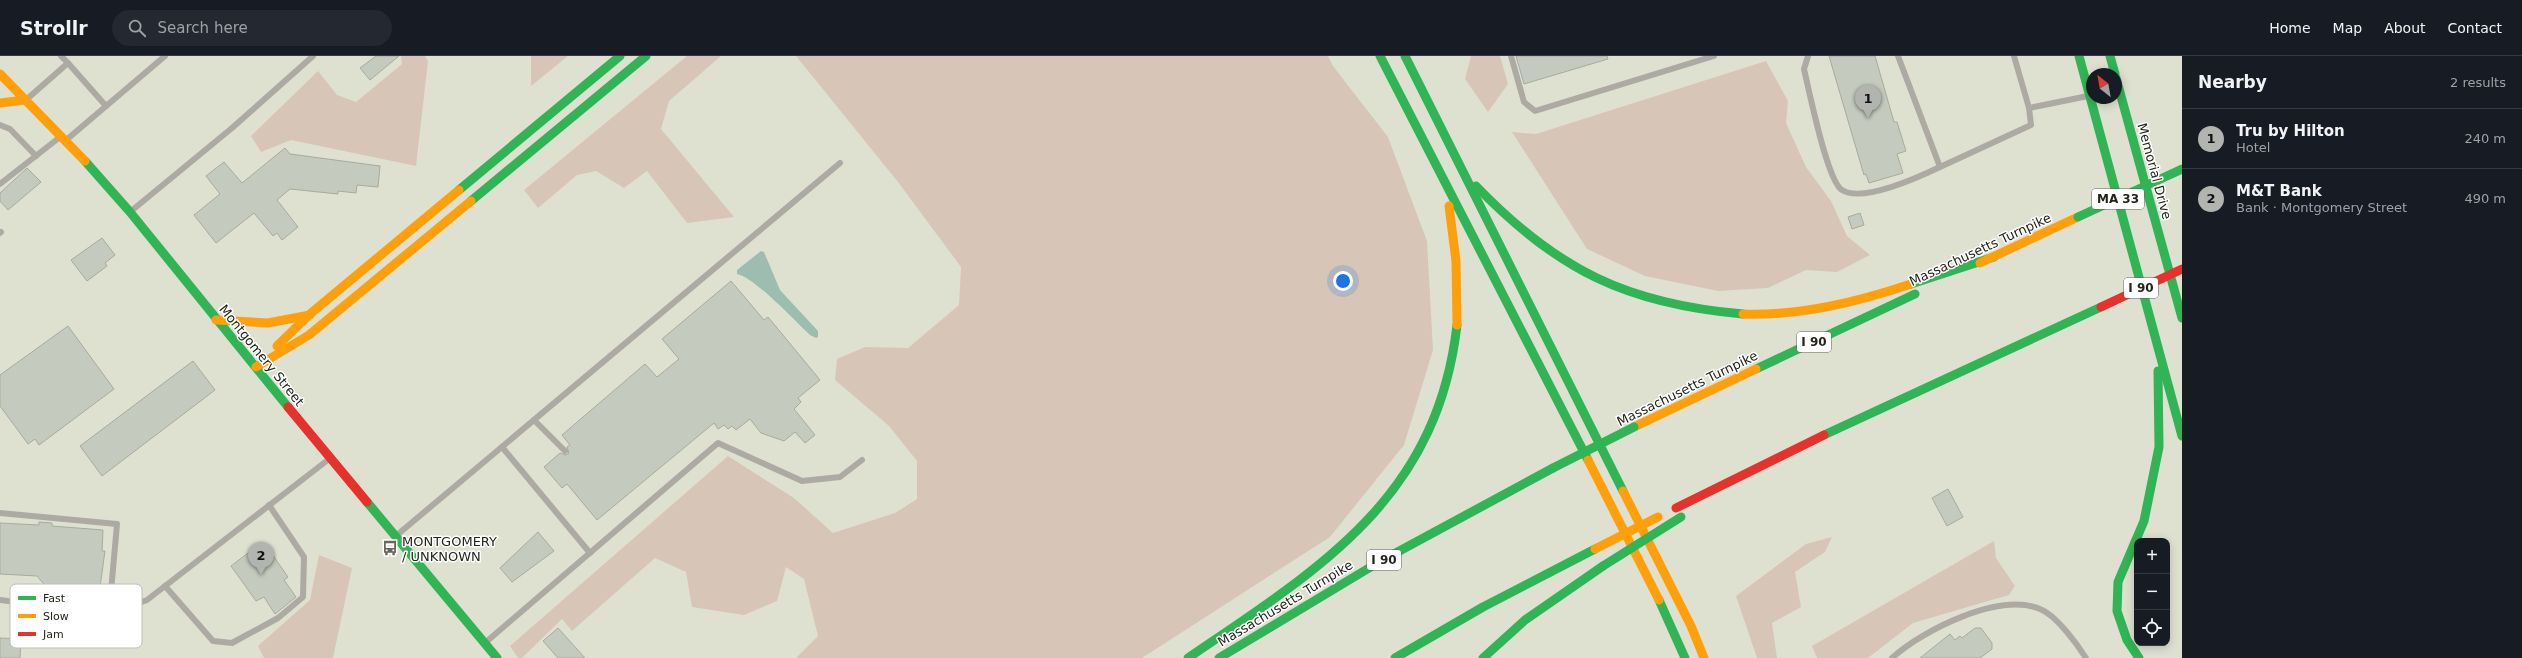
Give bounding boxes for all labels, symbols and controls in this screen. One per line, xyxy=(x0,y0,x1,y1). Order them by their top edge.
search box xyxy=(112,10,392,46)
text: Strollr xyxy=(20,17,88,39)
icon: search xyxy=(126,17,148,39)
text: Search here xyxy=(158,19,248,37)
text: Home xyxy=(2269,20,2311,36)
text: Map xyxy=(2333,20,2362,36)
text: About xyxy=(2384,20,2426,36)
text: Contact xyxy=(2448,20,2502,36)
north arrow xyxy=(2086,68,2122,104)
text: Nearby xyxy=(2198,72,2267,92)
text: 2 results xyxy=(2450,75,2506,90)
pin: 1 xyxy=(1855,85,1881,118)
street label: Memorial Drive xyxy=(2134,121,2175,221)
text: Tru by Hilton xyxy=(2236,122,2345,140)
text: 1 xyxy=(2206,131,2216,146)
text: 240 m xyxy=(2464,131,2506,146)
text: Hotel xyxy=(2236,140,2270,155)
text: M&T Bank xyxy=(2236,182,2322,200)
road number: MA 33 xyxy=(2092,189,2144,209)
text: 2 xyxy=(2206,191,2216,206)
text: 490 m xyxy=(2464,191,2506,206)
text: Bank · Montgomery Street xyxy=(2236,200,2407,215)
street label: Massachusetts Turnpike xyxy=(1907,210,2053,289)
your location xyxy=(1333,271,1353,291)
road number: I 90 xyxy=(2124,278,2158,298)
street label: Montgomery Street xyxy=(216,302,307,409)
road number: I 90 xyxy=(1797,332,1831,352)
street label: Massachusetts Turnpike xyxy=(1614,348,1760,429)
place label: MONTGOMERY / UNKNOWN xyxy=(402,534,497,564)
map controls xyxy=(2134,538,2170,646)
button: + xyxy=(2134,538,2170,574)
bus stop icon: MONTGOMERY / UNKNOWN xyxy=(381,539,399,557)
pin: 2 xyxy=(248,542,274,575)
road number: I 90 xyxy=(1367,550,1401,570)
street label: Massachusetts Turnpike xyxy=(1215,557,1355,650)
button: − xyxy=(2134,574,2170,610)
legend xyxy=(10,584,142,648)
text: Fast xyxy=(43,592,66,605)
text: Slow xyxy=(43,610,69,623)
button: locate xyxy=(2134,610,2170,646)
text: Jam xyxy=(42,628,64,641)

